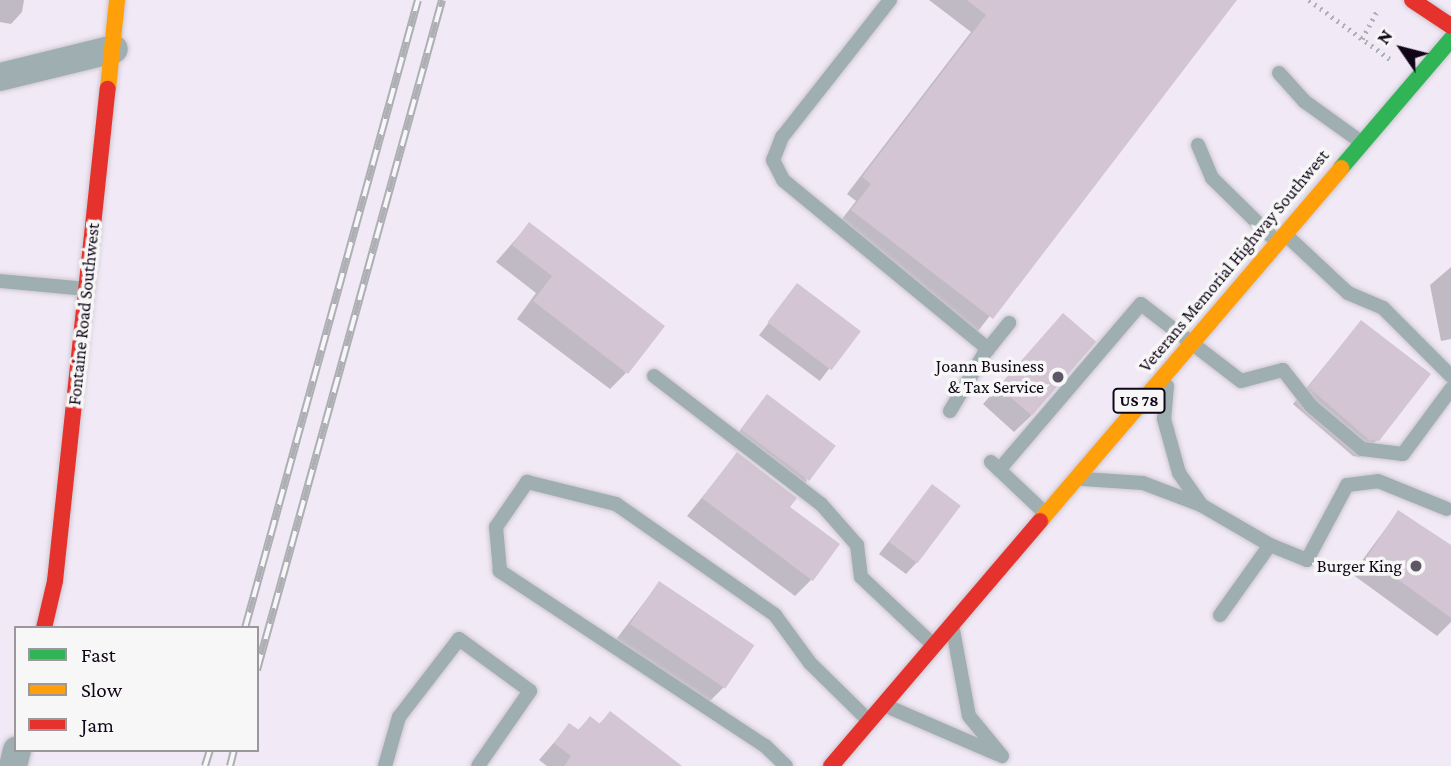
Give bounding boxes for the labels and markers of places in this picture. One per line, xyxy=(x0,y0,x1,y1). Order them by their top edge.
place label: Joann Business & Tax Service xyxy=(936,356,1044,398)
marker: Joann Business & Tax Service xyxy=(1050,369,1066,385)
place label: Burger King xyxy=(1317,555,1402,577)
marker: Burger King xyxy=(1408,558,1424,574)

